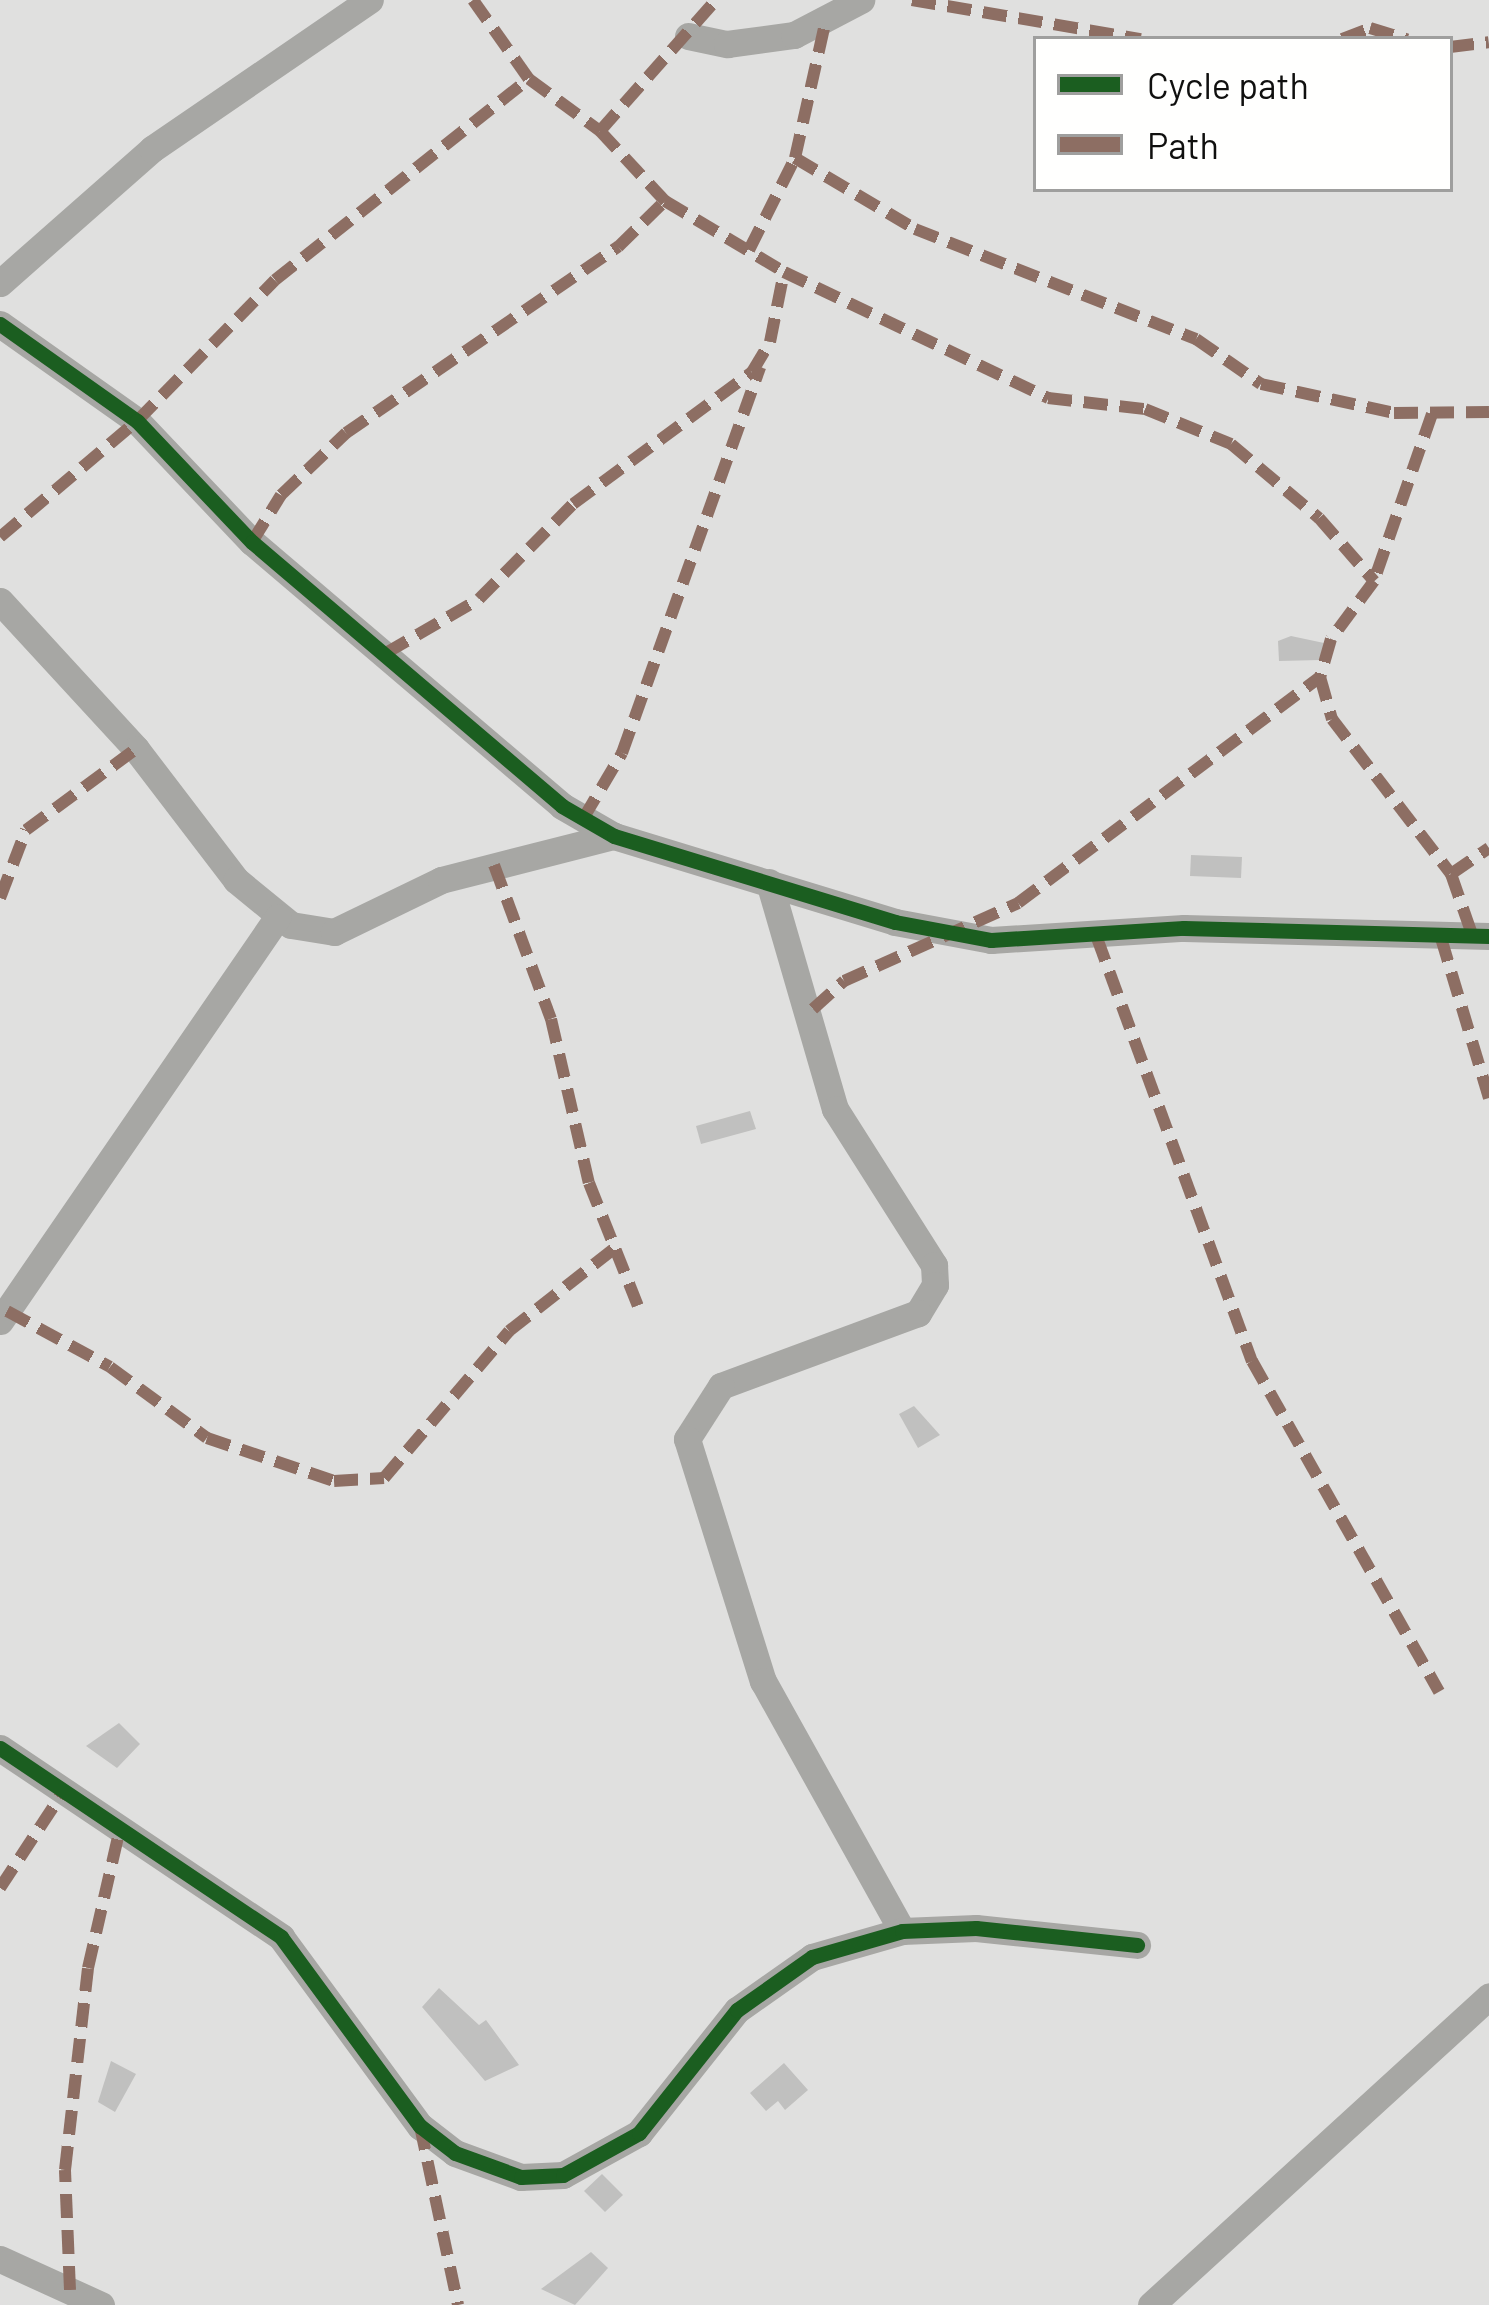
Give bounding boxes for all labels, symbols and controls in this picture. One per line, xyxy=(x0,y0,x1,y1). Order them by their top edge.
legend xyxy=(1033,36,1453,192)
text: Cycle path xyxy=(1147,63,1309,106)
text: Path xyxy=(1147,123,1219,166)

